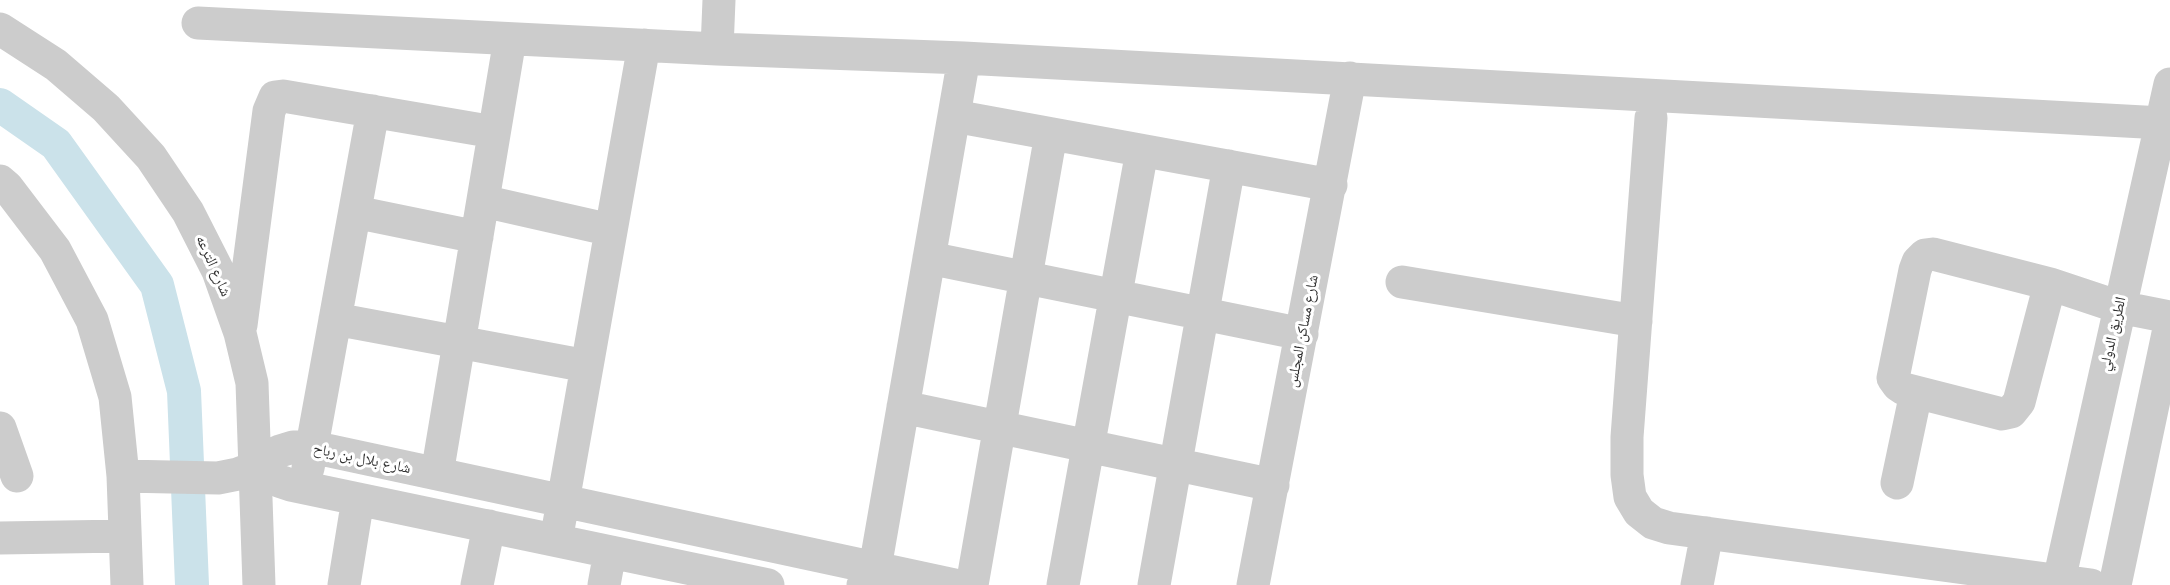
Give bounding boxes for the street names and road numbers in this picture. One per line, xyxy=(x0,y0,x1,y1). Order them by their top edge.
street label: شارع الترعه xyxy=(192,233,234,299)
street label: شارع مساكن المجلس xyxy=(1283,273,1323,389)
street label: الطريق الدولي xyxy=(2096,295,2130,373)
street label: شارع بلال بن رباح xyxy=(312,440,412,478)

